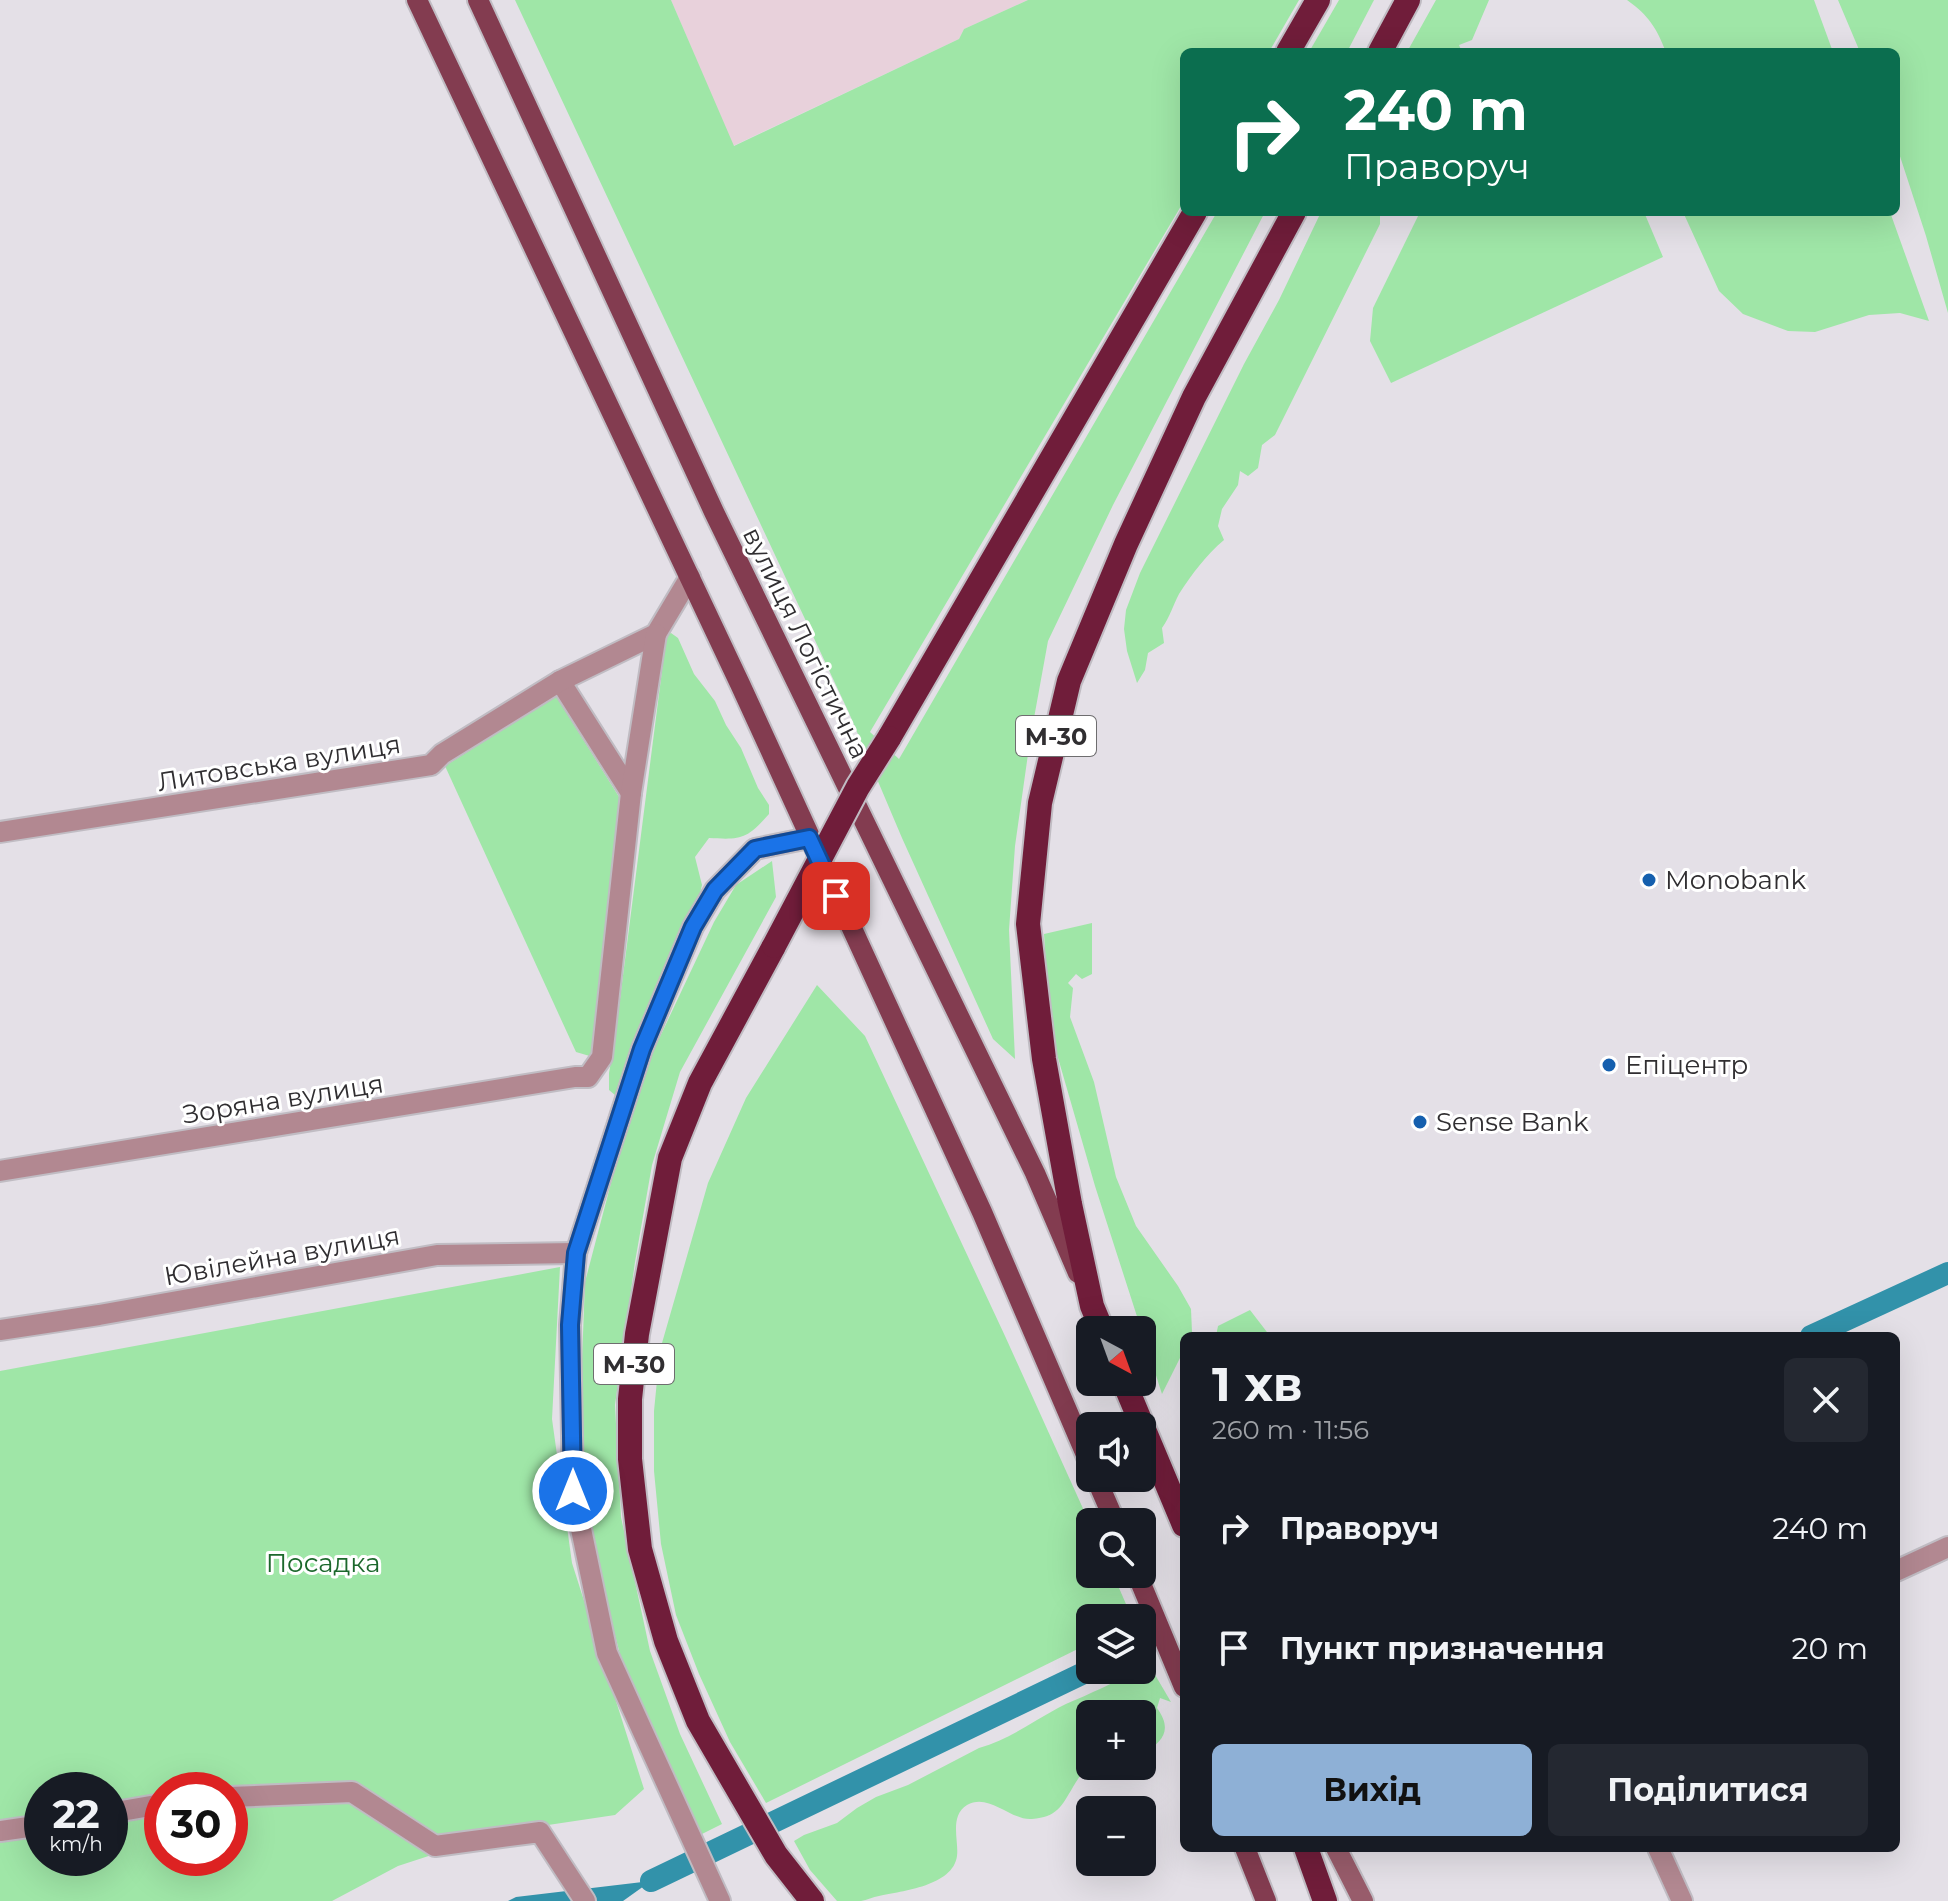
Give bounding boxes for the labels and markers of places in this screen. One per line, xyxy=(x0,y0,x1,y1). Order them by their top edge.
pin xyxy=(802,862,870,930)
place label: Monobank xyxy=(1665,864,1806,896)
marker: Monobank xyxy=(1640,871,1658,889)
place label: Епіцентр xyxy=(1625,1049,1748,1081)
marker: Епіцентр xyxy=(1600,1056,1618,1074)
place label: Sense Bank xyxy=(1436,1106,1589,1138)
marker: Sense Bank xyxy=(1411,1113,1429,1131)

